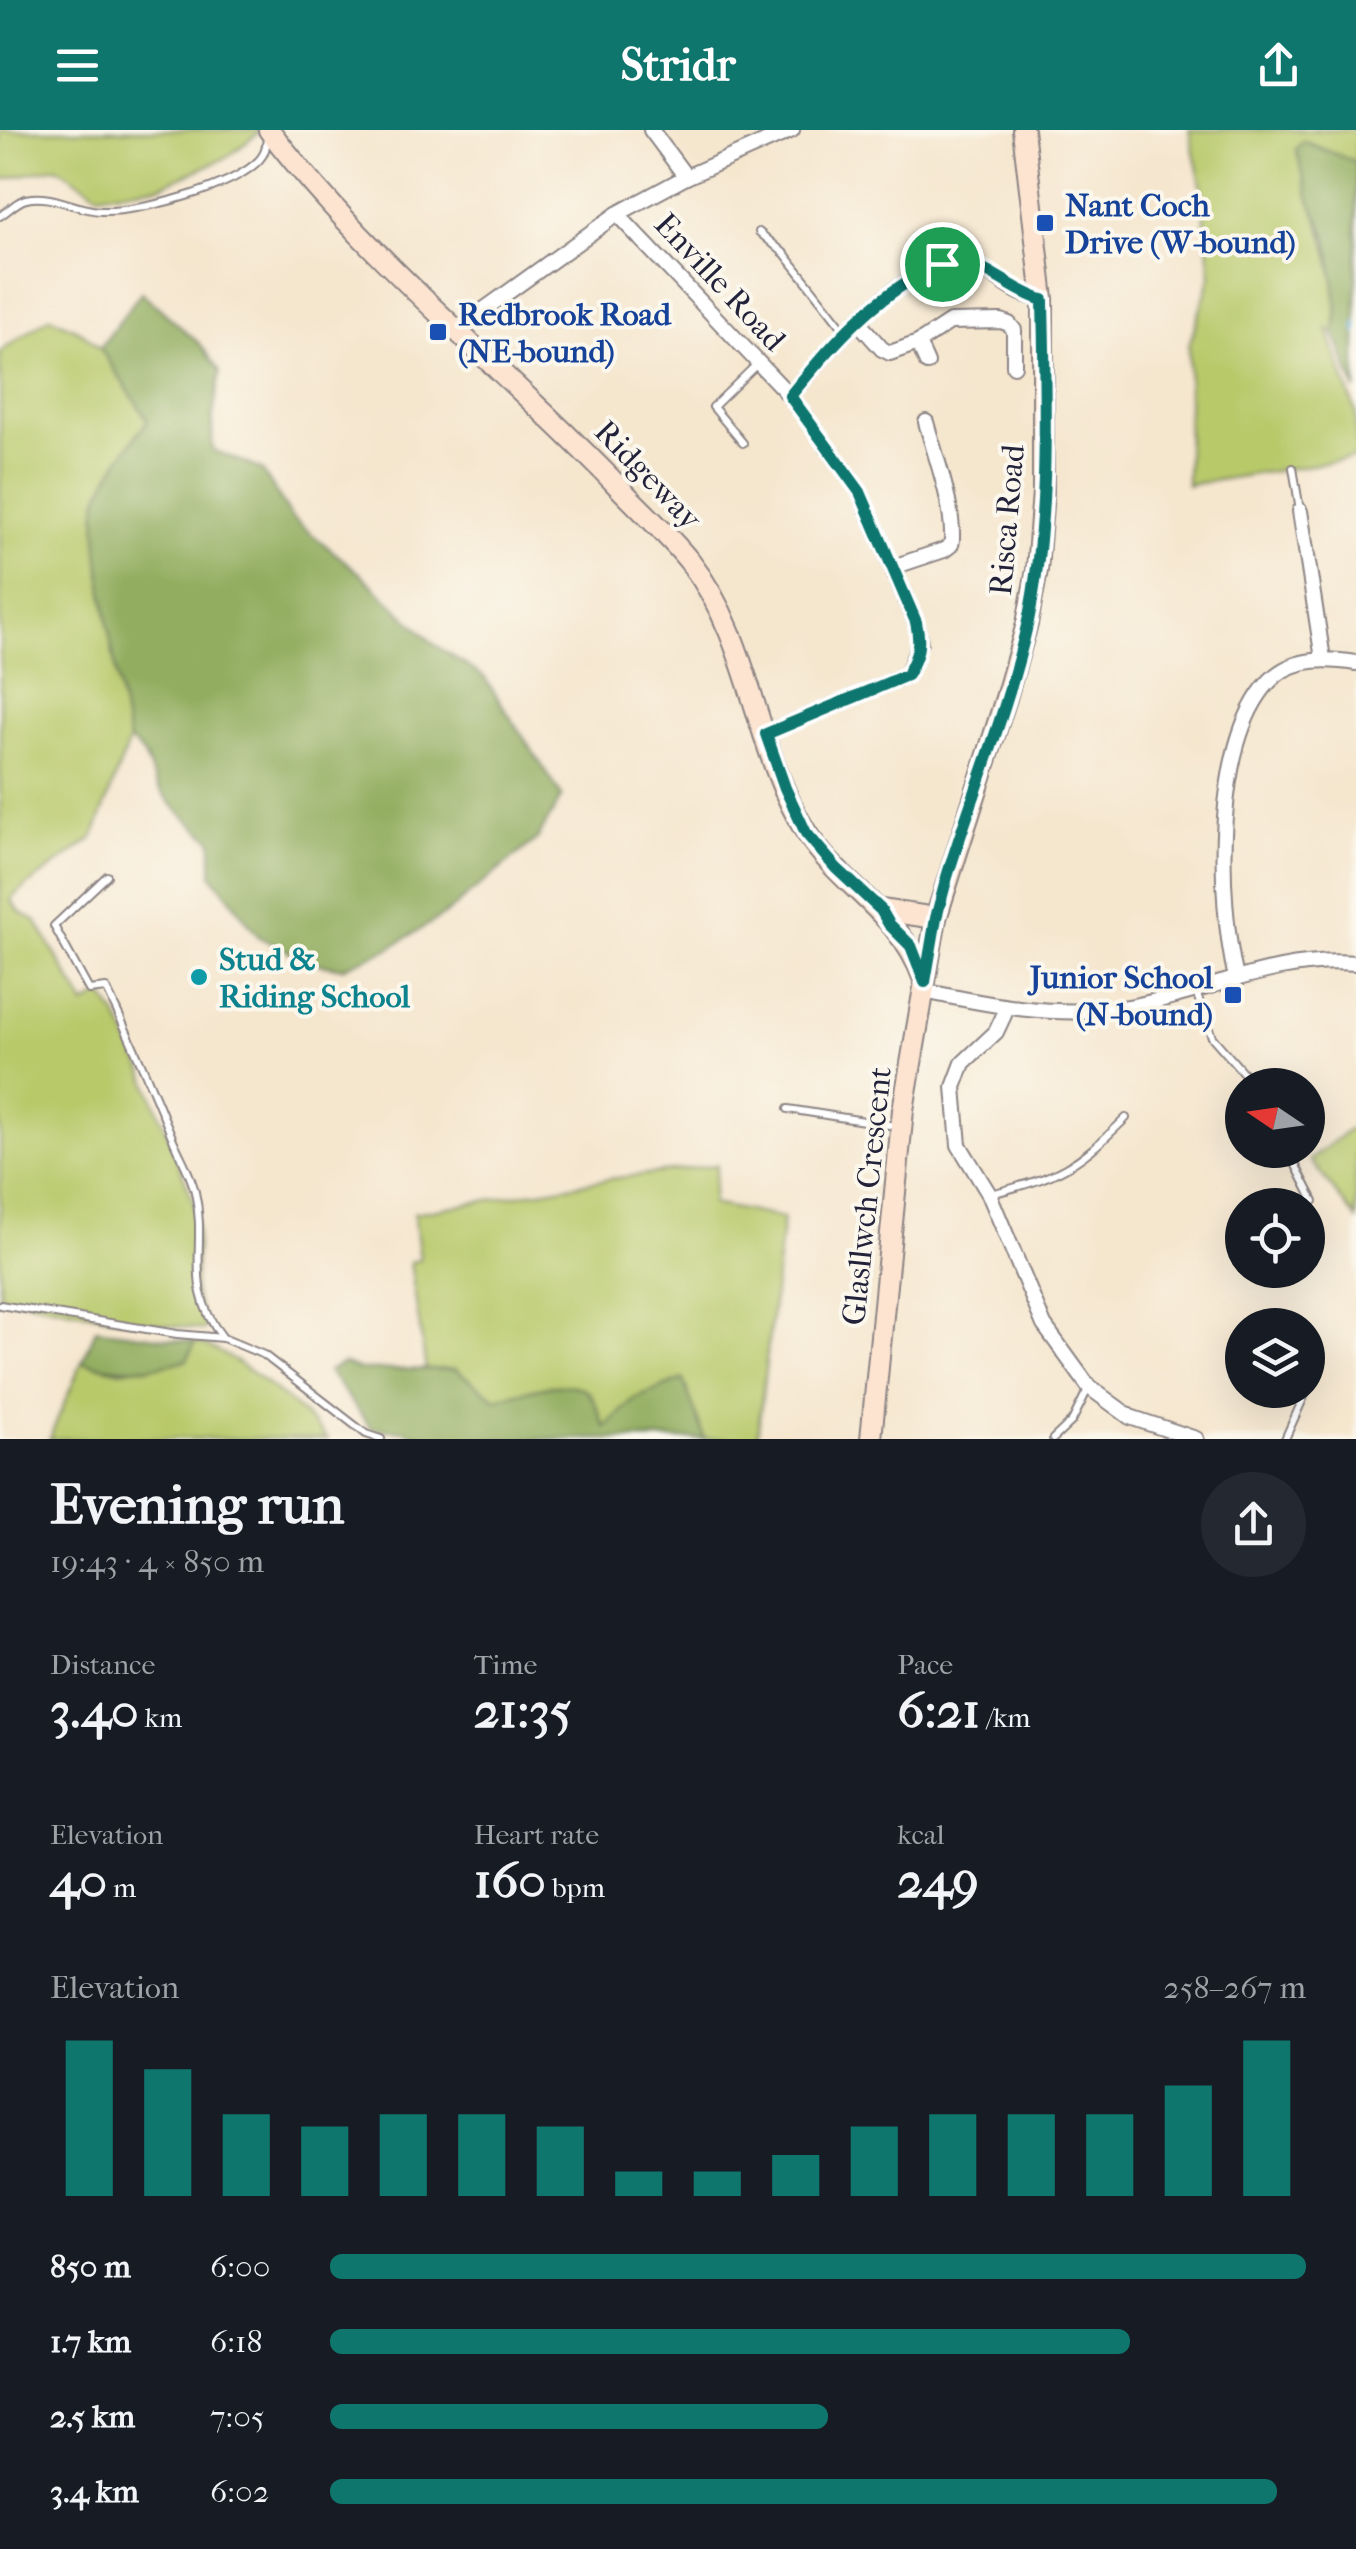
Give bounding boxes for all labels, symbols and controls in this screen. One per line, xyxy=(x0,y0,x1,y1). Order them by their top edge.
icon: menu xyxy=(50,38,105,93)
icon: share xyxy=(1251,38,1306,93)
text: Stridr xyxy=(620,39,736,92)
place label: Nant Coch Drive (W-bound) xyxy=(1065,187,1296,261)
street label: Enville Road xyxy=(647,206,793,359)
marker: Nant Coch Drive (W-bound) xyxy=(1034,212,1056,234)
pin xyxy=(900,222,985,307)
icon: arrive xyxy=(915,237,970,292)
place label: Redbrook Road (NE-bound) xyxy=(458,296,672,370)
marker: Redbrook Road (NE-bound) xyxy=(427,321,449,343)
street label: Ridgeway xyxy=(587,413,710,538)
street label: Risca Road xyxy=(982,442,1032,597)
place label: Stud & Riding School xyxy=(219,941,410,1015)
place label: Junior School (N-bound) xyxy=(1027,959,1213,1033)
marker: Stud & Riding School xyxy=(188,966,210,988)
marker: Junior School (N-bound) xyxy=(1222,984,1244,1006)
street label: Glasllwch Crescent xyxy=(835,1064,899,1327)
north arrow xyxy=(1225,1068,1325,1168)
map controls xyxy=(1225,1068,1325,1408)
button: locate xyxy=(1225,1188,1325,1288)
button: layers xyxy=(1225,1308,1325,1408)
button: share xyxy=(1201,1472,1306,1577)
text: Evening run xyxy=(50,1473,344,1537)
text: 19:43 · 4 × 850 m xyxy=(50,1543,264,1580)
text: Distance xyxy=(50,1648,155,1681)
text: Time xyxy=(474,1648,537,1681)
text: Pace xyxy=(897,1648,953,1681)
text: 3.40 xyxy=(50,1681,139,1740)
text: 21:35 xyxy=(474,1681,571,1740)
text: 6:21 xyxy=(897,1681,980,1740)
text: km xyxy=(139,1701,182,1734)
text: /km xyxy=(980,1701,1031,1734)
text: Elevation xyxy=(50,1818,163,1851)
text: Heart rate xyxy=(474,1818,599,1851)
text: kcal xyxy=(897,1818,944,1851)
text: 40 xyxy=(50,1851,107,1910)
text: 160 xyxy=(474,1851,546,1910)
text: 249 xyxy=(897,1851,979,1910)
text: m xyxy=(107,1871,136,1904)
text: bpm xyxy=(546,1871,605,1904)
text: Elevation xyxy=(50,1969,179,2006)
text: 258–267 m xyxy=(1163,1969,1306,2006)
text: 850 m xyxy=(50,2248,131,2285)
text: 6:00 xyxy=(210,2248,270,2285)
text: 1.7 km xyxy=(50,2323,131,2360)
text: 6:18 xyxy=(210,2323,263,2360)
text: 2.5 km xyxy=(50,2398,135,2435)
text: 7:05 xyxy=(210,2398,265,2435)
text: 3.4 km xyxy=(50,2473,139,2510)
text: 6:02 xyxy=(210,2473,269,2510)

